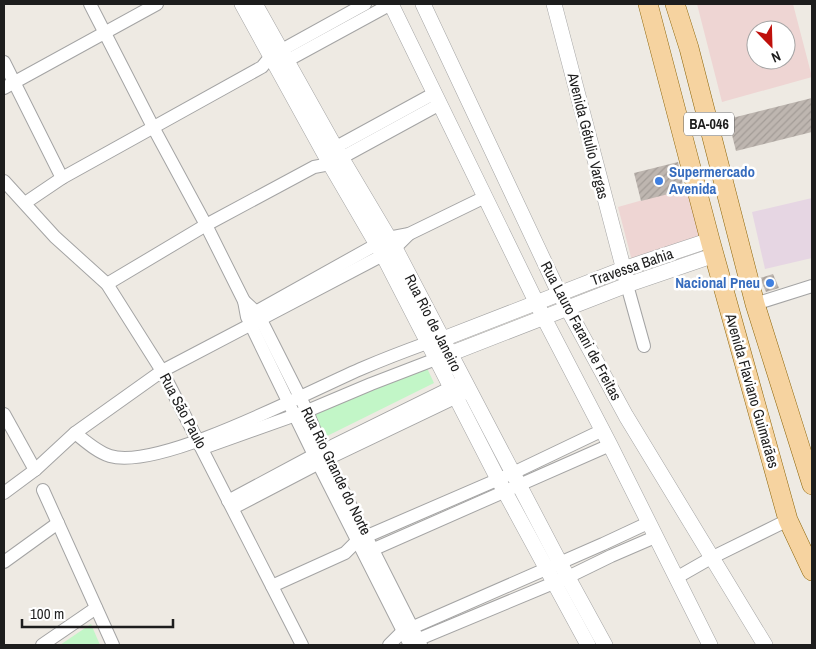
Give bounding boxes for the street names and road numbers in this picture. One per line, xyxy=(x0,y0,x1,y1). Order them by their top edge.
street label: Avenida Gétulio Vargas xyxy=(562,70,614,201)
road number: BA-046 xyxy=(684,112,734,136)
street label: Travessa Bahia xyxy=(588,243,676,290)
street label: Rua Lauro Farani de Freitas xyxy=(536,258,627,404)
street label: Rua Rio de Janeiro xyxy=(400,270,467,375)
street label: Avenida Flaviano Guimarães xyxy=(720,310,785,471)
street label: Rua São Paulo xyxy=(155,369,212,452)
street label: Rua Rio Grande do Norte xyxy=(296,403,377,539)

